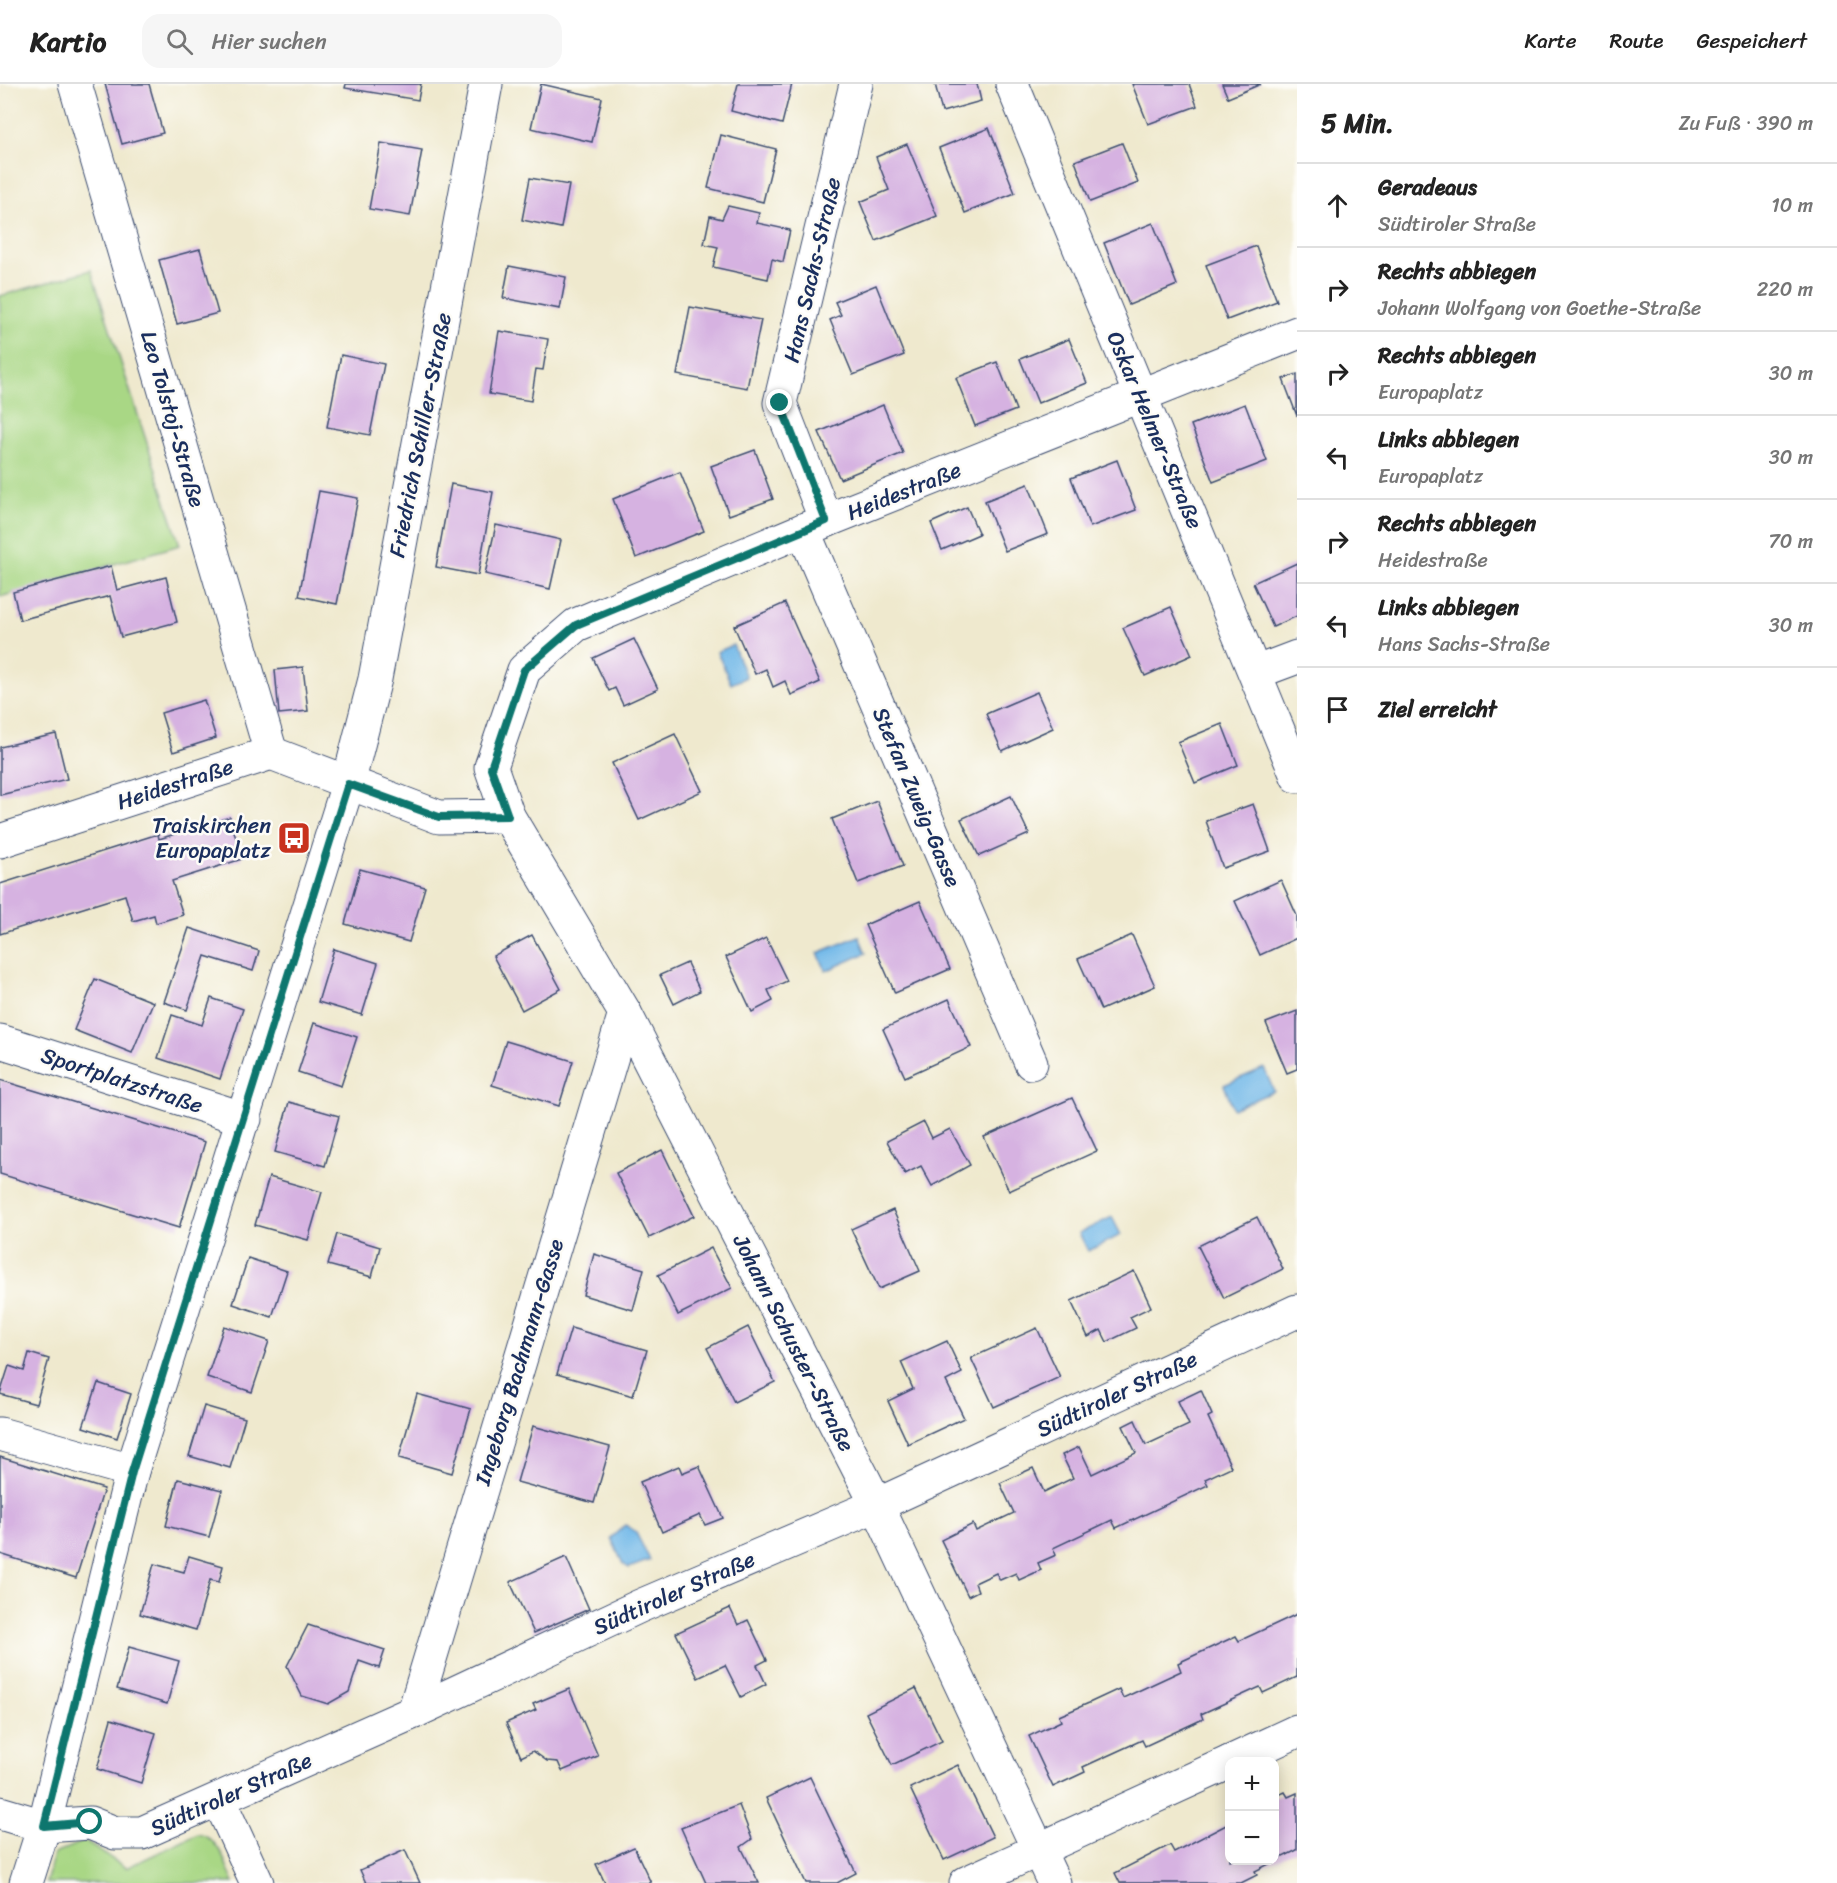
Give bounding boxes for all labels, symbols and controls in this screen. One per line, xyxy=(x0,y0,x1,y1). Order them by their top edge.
search box xyxy=(142,14,562,68)
text: Kartio xyxy=(30,17,106,66)
text: Hier suchen xyxy=(211,22,327,61)
text: Karte xyxy=(1525,22,1576,60)
text: Route xyxy=(1609,22,1663,60)
text: Gespeichert xyxy=(1696,22,1807,60)
icon: search xyxy=(163,25,196,58)
text: 5 Min. xyxy=(1321,100,1394,146)
text: Zu Fuß · 390 m xyxy=(1679,106,1813,141)
text: Geradeaus xyxy=(1378,168,1477,207)
street label: Hans Sachs-Straße xyxy=(772,173,852,367)
text: 10 m xyxy=(1771,188,1813,223)
icon: ahead xyxy=(1321,189,1354,222)
text: Südtiroler Straße xyxy=(1378,207,1536,242)
text: Rechts abbiegen xyxy=(1378,252,1536,291)
text: 220 m xyxy=(1757,272,1813,307)
icon: right xyxy=(1321,273,1354,306)
text: Johann Wolfgang von Goethe-Straße xyxy=(1378,291,1701,326)
street label: Friedrich Schiller-Straße xyxy=(377,309,463,561)
street label: Oskar Helmer-Straße xyxy=(1096,325,1214,535)
street label: Leo Tolstoj-Straße xyxy=(129,326,217,512)
text: Rechts abbiegen xyxy=(1378,336,1536,375)
text: 30 m xyxy=(1769,356,1813,391)
icon: right xyxy=(1321,357,1354,390)
text: Europaplatz xyxy=(1378,375,1483,410)
route end xyxy=(766,389,792,415)
text: Links abbiegen xyxy=(1378,420,1519,459)
text: 30 m xyxy=(1769,440,1813,475)
icon: left xyxy=(1321,441,1354,474)
street label: Heidestraße xyxy=(841,450,967,532)
text: Europaplatz xyxy=(1378,459,1483,494)
text: Rechts abbiegen xyxy=(1378,504,1536,543)
text: 70 m xyxy=(1768,524,1813,559)
icon: right xyxy=(1321,525,1354,558)
text: Heidestraße xyxy=(1378,543,1488,578)
text: Links abbiegen xyxy=(1378,588,1519,627)
text: 30 m xyxy=(1769,608,1813,643)
icon: left xyxy=(1321,609,1354,642)
text: Hans Sachs-Straße xyxy=(1378,627,1550,662)
text: Ziel erreicht xyxy=(1378,690,1497,729)
icon: arrive xyxy=(1321,693,1354,726)
street label: Stefan Zweig-Gasse xyxy=(861,701,973,894)
street label: Heidestraße xyxy=(112,747,238,821)
place label: Traiskirchen Europaplatz xyxy=(152,806,272,870)
bus stop icon: Traiskirchen Europaplatz xyxy=(276,820,312,856)
street label: Sportplatzstraße xyxy=(36,1035,208,1125)
street label: Johann Schuster-Straße xyxy=(722,1226,866,1459)
street label: Ingeborg Bachmann-Gasse xyxy=(463,1234,575,1491)
street label: Südtiroler Straße xyxy=(1030,1340,1204,1448)
street label: Südtiroler Straße xyxy=(587,1540,761,1646)
street label: Südtiroler Straße xyxy=(144,1741,318,1847)
map controls xyxy=(1225,1757,1279,1865)
button: + xyxy=(1225,1757,1279,1811)
route start xyxy=(76,1808,102,1834)
button: − xyxy=(1225,1811,1279,1865)

